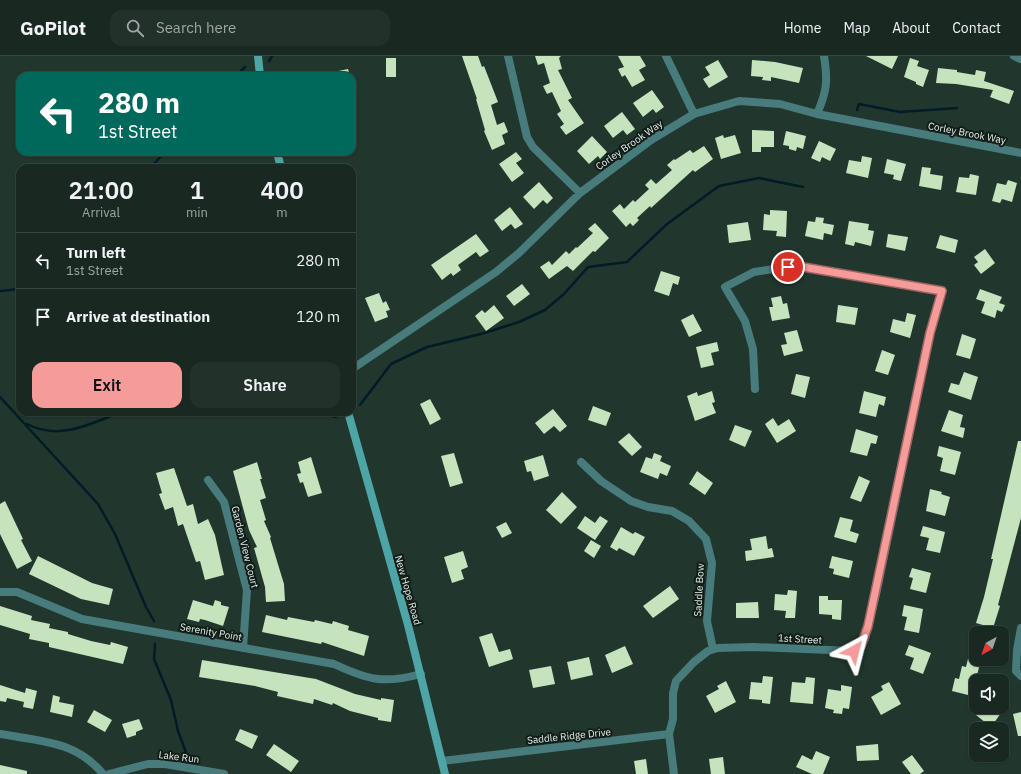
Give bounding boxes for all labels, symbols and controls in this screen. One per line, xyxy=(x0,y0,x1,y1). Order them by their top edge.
search box xyxy=(110,10,390,46)
text: GoPilot xyxy=(20,16,86,40)
icon: search xyxy=(124,17,146,39)
text: Search here xyxy=(156,18,236,37)
text: Home xyxy=(784,19,821,37)
text: Map xyxy=(843,19,870,37)
text: About xyxy=(892,19,930,37)
text: Contact xyxy=(952,19,1001,37)
text: 280 m xyxy=(98,84,180,121)
icon: left xyxy=(32,88,84,140)
street label: Corley Brook Way xyxy=(593,117,665,173)
street label: Corley Brook Way xyxy=(927,119,1007,147)
text: 1st Street xyxy=(98,120,177,143)
text: 21:00 xyxy=(68,174,134,206)
text: 1 xyxy=(190,174,204,206)
text: 400 xyxy=(260,174,304,206)
text: Arrival xyxy=(82,204,120,221)
text: min xyxy=(186,204,208,221)
text: m xyxy=(276,204,288,221)
text: Turn left xyxy=(66,243,126,262)
icon: left xyxy=(32,250,54,272)
pin xyxy=(771,250,805,284)
text: 280 m xyxy=(296,251,340,270)
icon: arrive xyxy=(777,256,799,278)
text: 1st Street xyxy=(66,262,123,279)
icon: arrive xyxy=(32,306,54,328)
text: Arrive at destination xyxy=(66,307,210,326)
text: 120 m xyxy=(296,307,340,326)
button: Exit xyxy=(32,362,182,408)
button: Share xyxy=(190,362,340,408)
street label: Garden View Court xyxy=(229,505,262,590)
street label: New Hope Road xyxy=(392,554,424,626)
street label: Saddle Bow xyxy=(691,563,707,617)
street label: Serenity Point xyxy=(179,620,243,644)
north arrow xyxy=(969,626,1009,666)
map controls xyxy=(969,626,1009,762)
position arrow xyxy=(833,630,875,672)
street label: 1st Street xyxy=(778,631,823,647)
button: sound xyxy=(969,674,1009,714)
button: layers xyxy=(969,722,1009,762)
street label: Saddle Ridge Drive xyxy=(526,725,612,747)
street label: Lake Run xyxy=(158,748,200,766)

